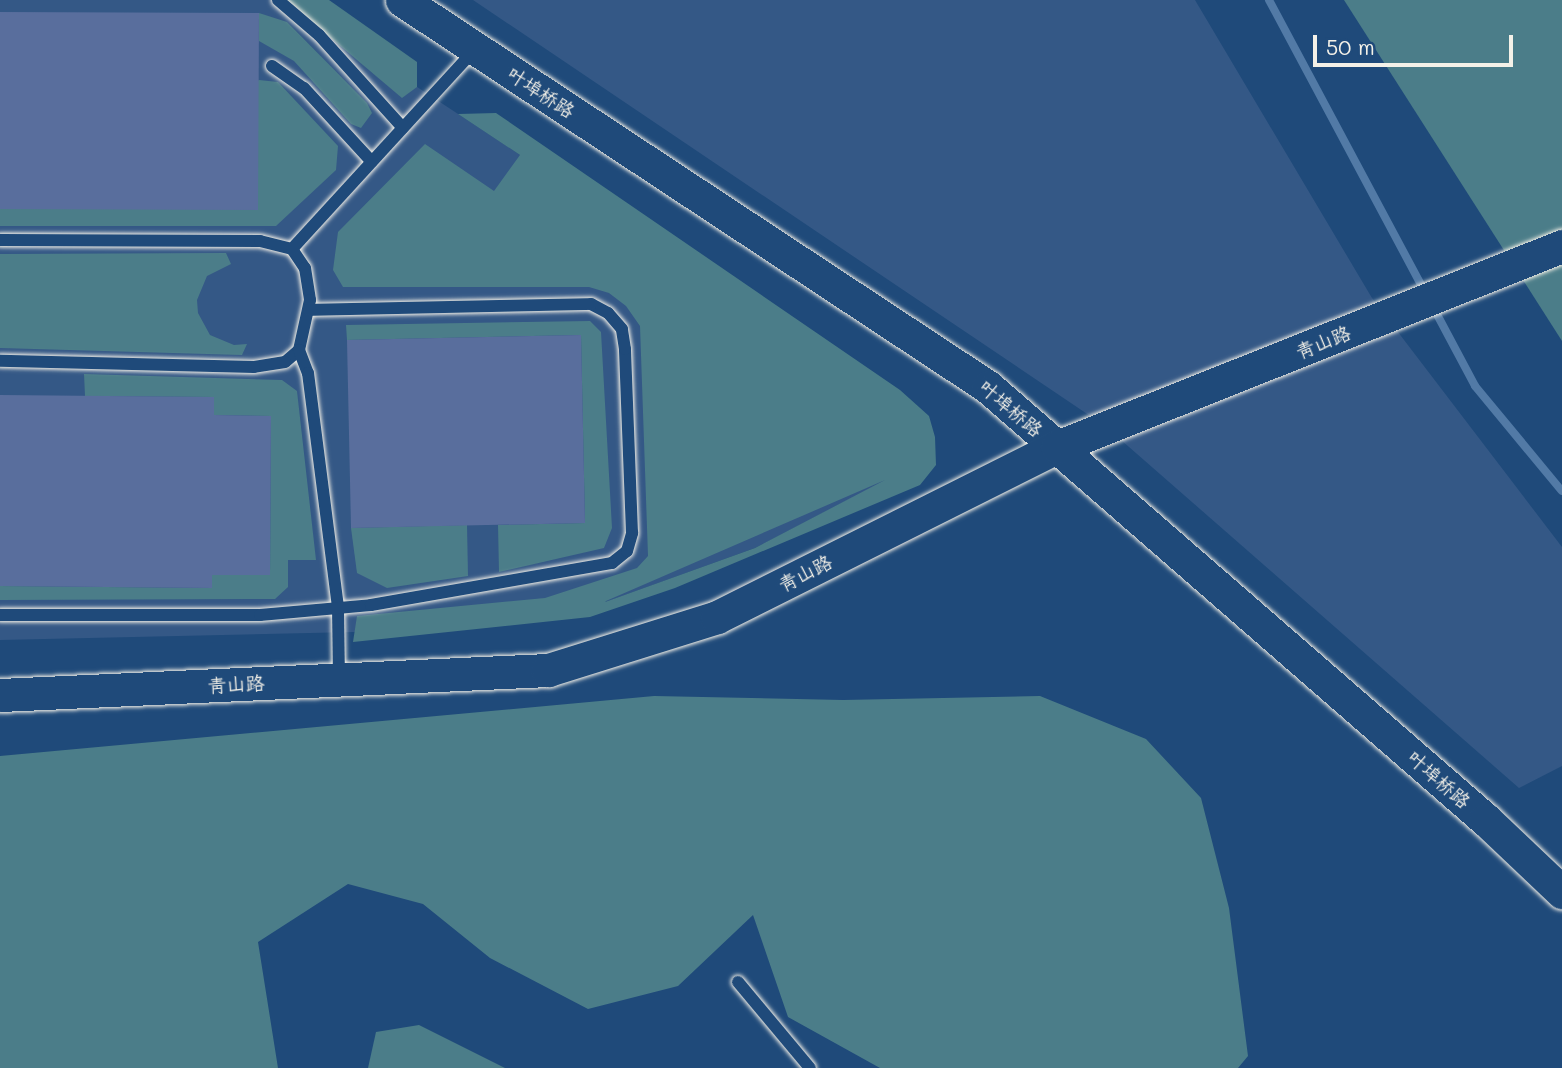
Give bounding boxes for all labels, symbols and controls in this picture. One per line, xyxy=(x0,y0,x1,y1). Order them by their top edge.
scale bar xyxy=(1317,21,1516,65)
text: 50 m xyxy=(1326,33,1375,60)
street label: 叶埠桥路 xyxy=(503,62,579,122)
street label: 青山路 xyxy=(1292,321,1354,363)
street label: 叶埠桥路 xyxy=(975,375,1047,441)
street label: 青山路 xyxy=(774,550,836,596)
street label: 青山路 xyxy=(207,671,265,697)
street label: 叶埠桥路 xyxy=(1403,745,1475,813)

